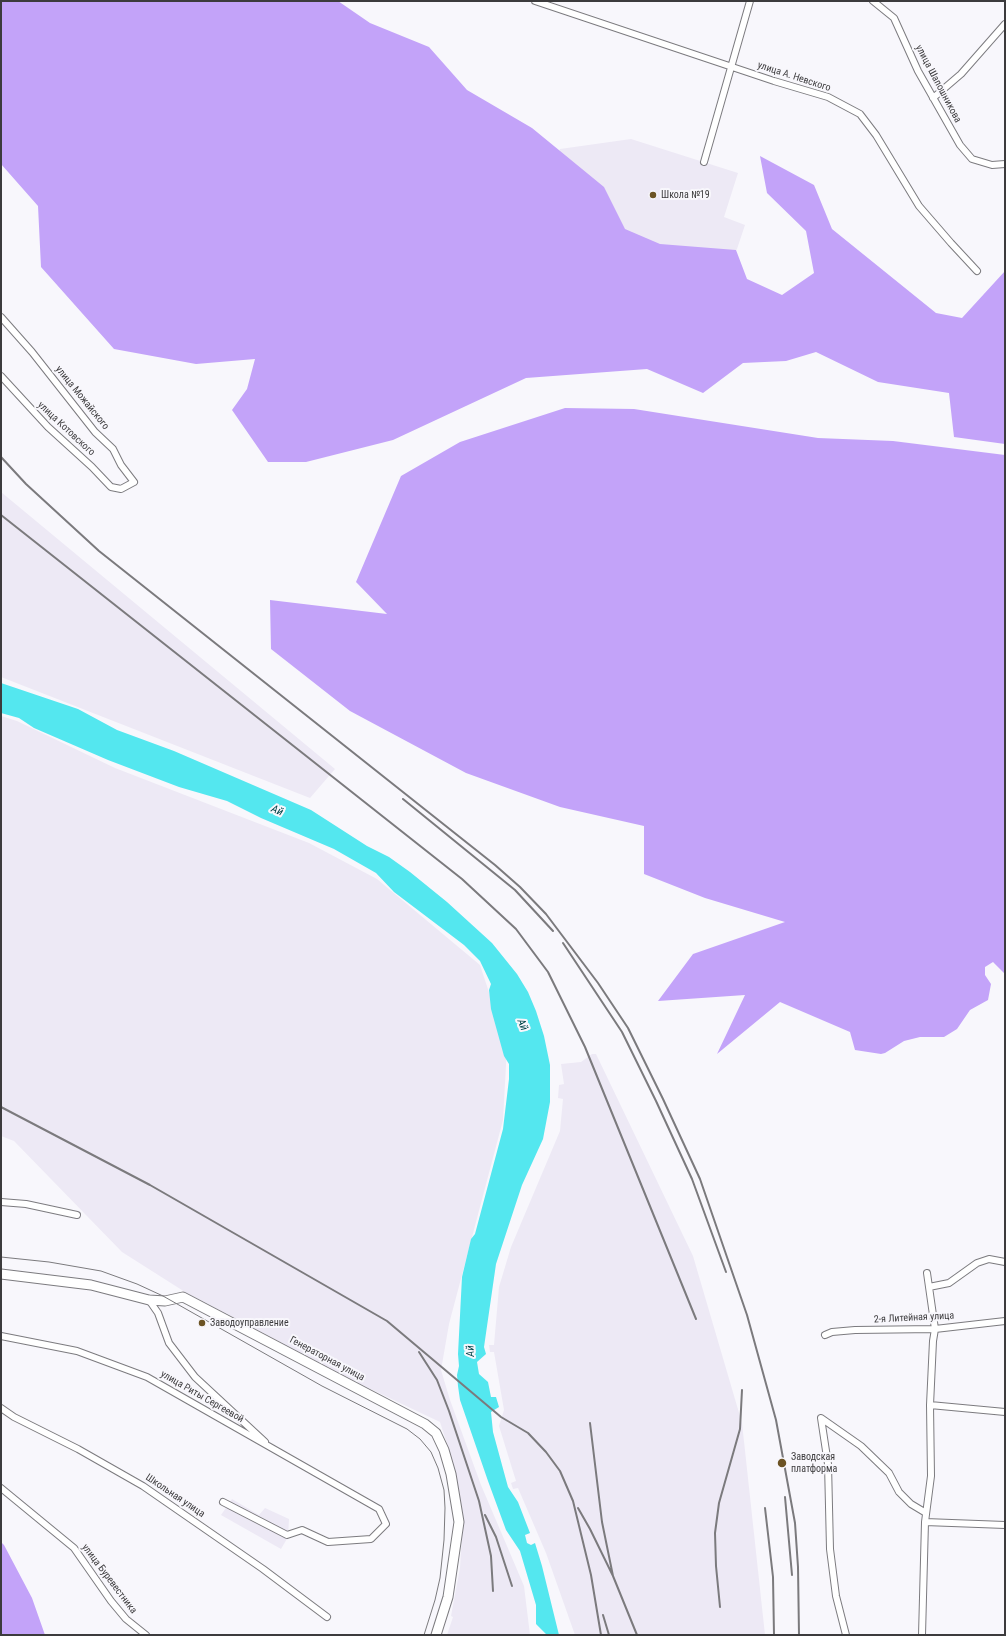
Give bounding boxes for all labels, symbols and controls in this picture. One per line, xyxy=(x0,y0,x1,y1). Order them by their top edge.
street label: улица Шапошникова xyxy=(912,43,964,125)
street label: улица А. Невского xyxy=(756,60,832,94)
place label: Школа №19 xyxy=(661,189,710,201)
marker: Школа №19 xyxy=(648,190,658,200)
street label: улица Можайского xyxy=(53,364,111,432)
street label: улица Котовского xyxy=(35,399,97,459)
water label: Ай xyxy=(269,803,285,819)
water label: Ай xyxy=(514,1017,530,1033)
street label: 2-я Литейная улица xyxy=(873,1310,955,1326)
place label: Заводоуправление xyxy=(210,1317,289,1329)
marker: Заводоуправление xyxy=(197,1318,207,1328)
street label: Генераторная улица xyxy=(287,1334,367,1384)
water label: Ай xyxy=(464,1345,478,1357)
street label: улица Риты Сергеевой xyxy=(158,1368,246,1426)
place label: Заводская платформа xyxy=(791,1451,837,1474)
marker: Заводская платформа xyxy=(776,1457,788,1469)
street label: Школьная улица xyxy=(143,1472,207,1520)
street label: улица Буревестника xyxy=(79,1542,139,1616)

